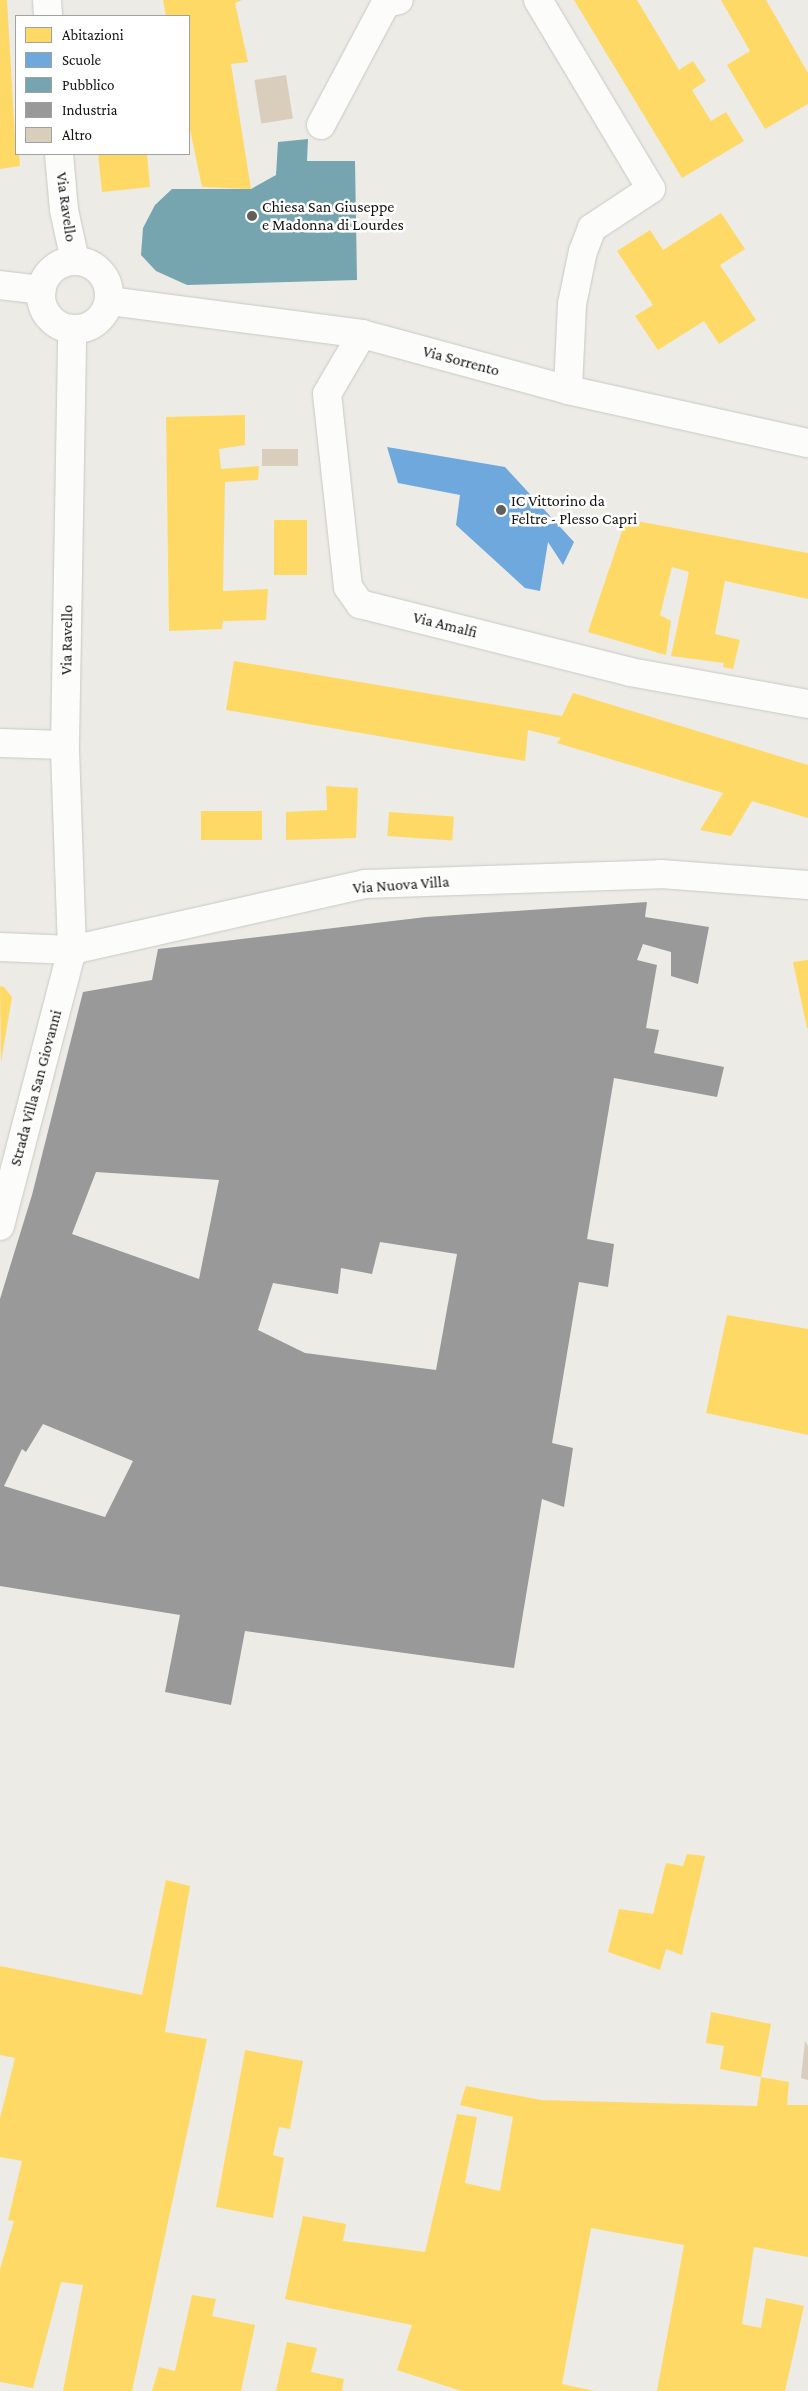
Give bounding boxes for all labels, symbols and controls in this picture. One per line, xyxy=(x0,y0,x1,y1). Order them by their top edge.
legend xyxy=(15,15,190,155)
text: Abitazioni xyxy=(62,27,124,43)
text: Scuole xyxy=(62,52,101,68)
text: Pubblico xyxy=(62,77,114,93)
text: Industria xyxy=(62,102,118,118)
text: Altro xyxy=(62,127,92,143)
street label: Via Ravello xyxy=(52,171,80,243)
place label: Chiesa San Giuseppe e Madonna di Lourdes xyxy=(262,197,404,235)
marker: Chiesa San Giuseppe e Madonna di Lourdes xyxy=(246,210,258,222)
street label: Via Sorrento xyxy=(421,342,501,380)
place label: IC Vittorino da Feltre - Plesso Capri xyxy=(511,491,637,529)
marker: IC Vittorino da Feltre - Plesso Capri xyxy=(495,504,507,516)
street label: Via Ravello xyxy=(57,605,77,675)
street label: Via Amalfi xyxy=(411,608,479,642)
street label: Via Nuova Villa xyxy=(352,872,450,898)
street label: Strada Villa San Giovanni xyxy=(6,1008,66,1168)

